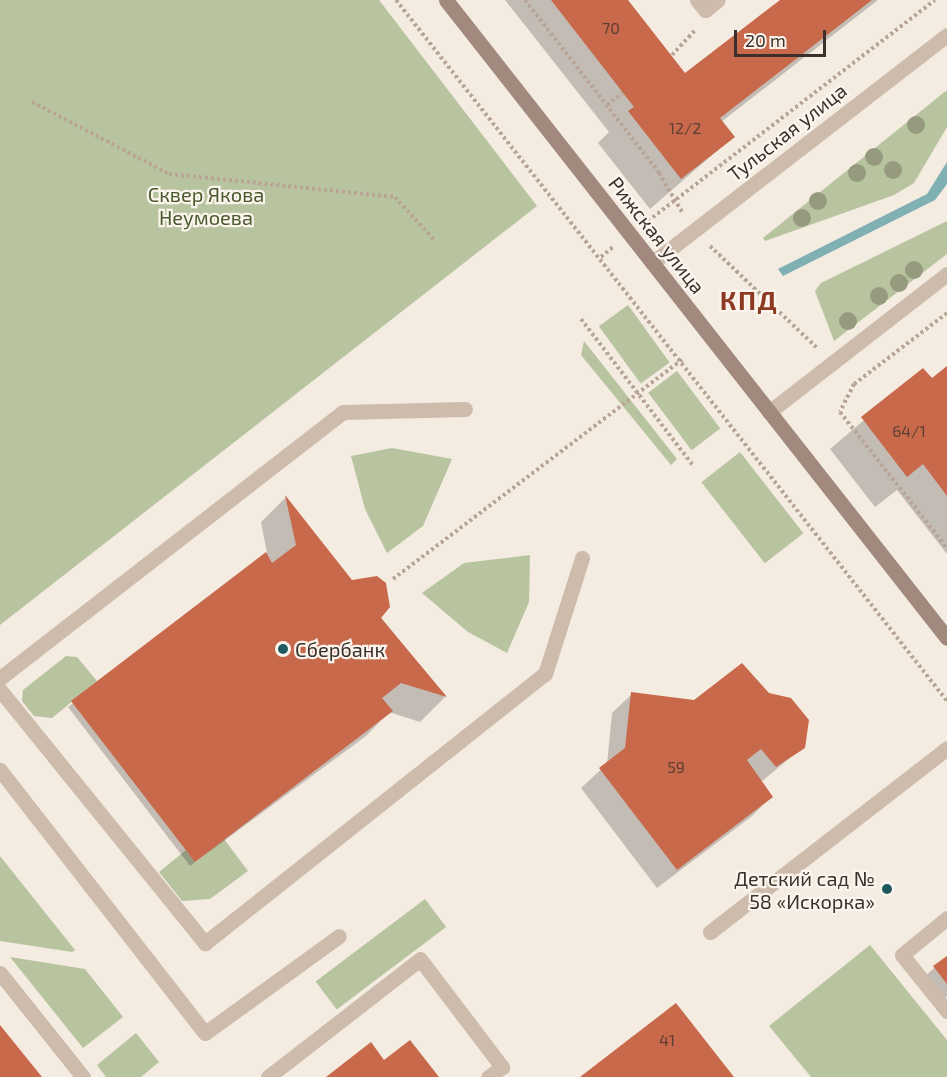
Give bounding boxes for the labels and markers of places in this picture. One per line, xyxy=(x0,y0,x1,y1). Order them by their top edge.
place label: Сбербанк xyxy=(295,637,385,661)
marker: Сбербанк xyxy=(276,642,290,656)
place label: Детский сад № 58 «Искорка» xyxy=(734,866,875,913)
marker: Детский сад № 58 «Искорка» xyxy=(880,882,894,896)

